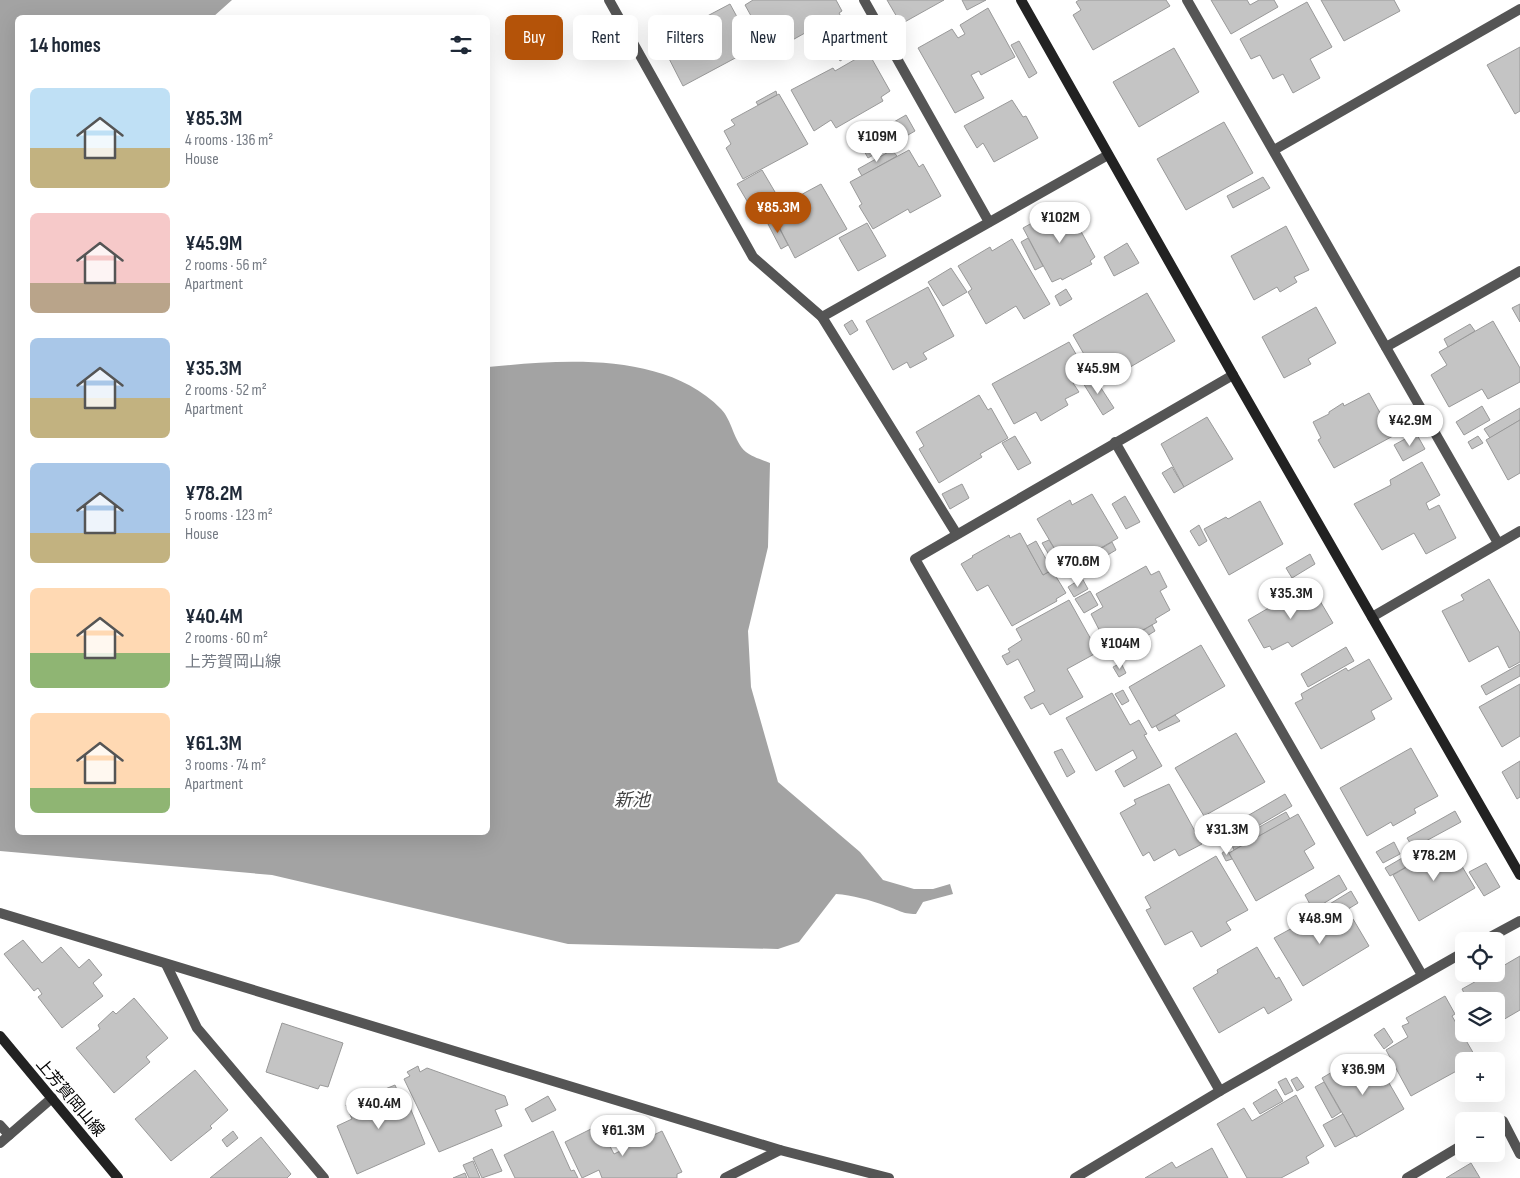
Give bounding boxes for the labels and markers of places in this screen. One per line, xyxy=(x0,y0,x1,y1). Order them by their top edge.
pin: ¥109M xyxy=(842,120,912,163)
pin: ¥85.3M xyxy=(737,192,819,234)
pin: ¥102M xyxy=(1025,202,1095,244)
pin: ¥45.9M xyxy=(1057,352,1139,395)
pin: ¥42.9M xyxy=(1369,404,1451,447)
pin: ¥70.6M xyxy=(1037,546,1119,588)
pin: ¥35.3M xyxy=(1250,578,1332,620)
pin: ¥104M xyxy=(1085,628,1155,670)
pin: ¥31.3M xyxy=(1186,814,1268,856)
pin: ¥78.2M xyxy=(1393,840,1475,882)
pin: ¥48.9M xyxy=(1279,902,1361,945)
pin: ¥36.9M xyxy=(1322,1054,1404,1096)
pin: ¥40.4M xyxy=(338,1088,420,1130)
pin: ¥61.3M xyxy=(582,1114,664,1157)

